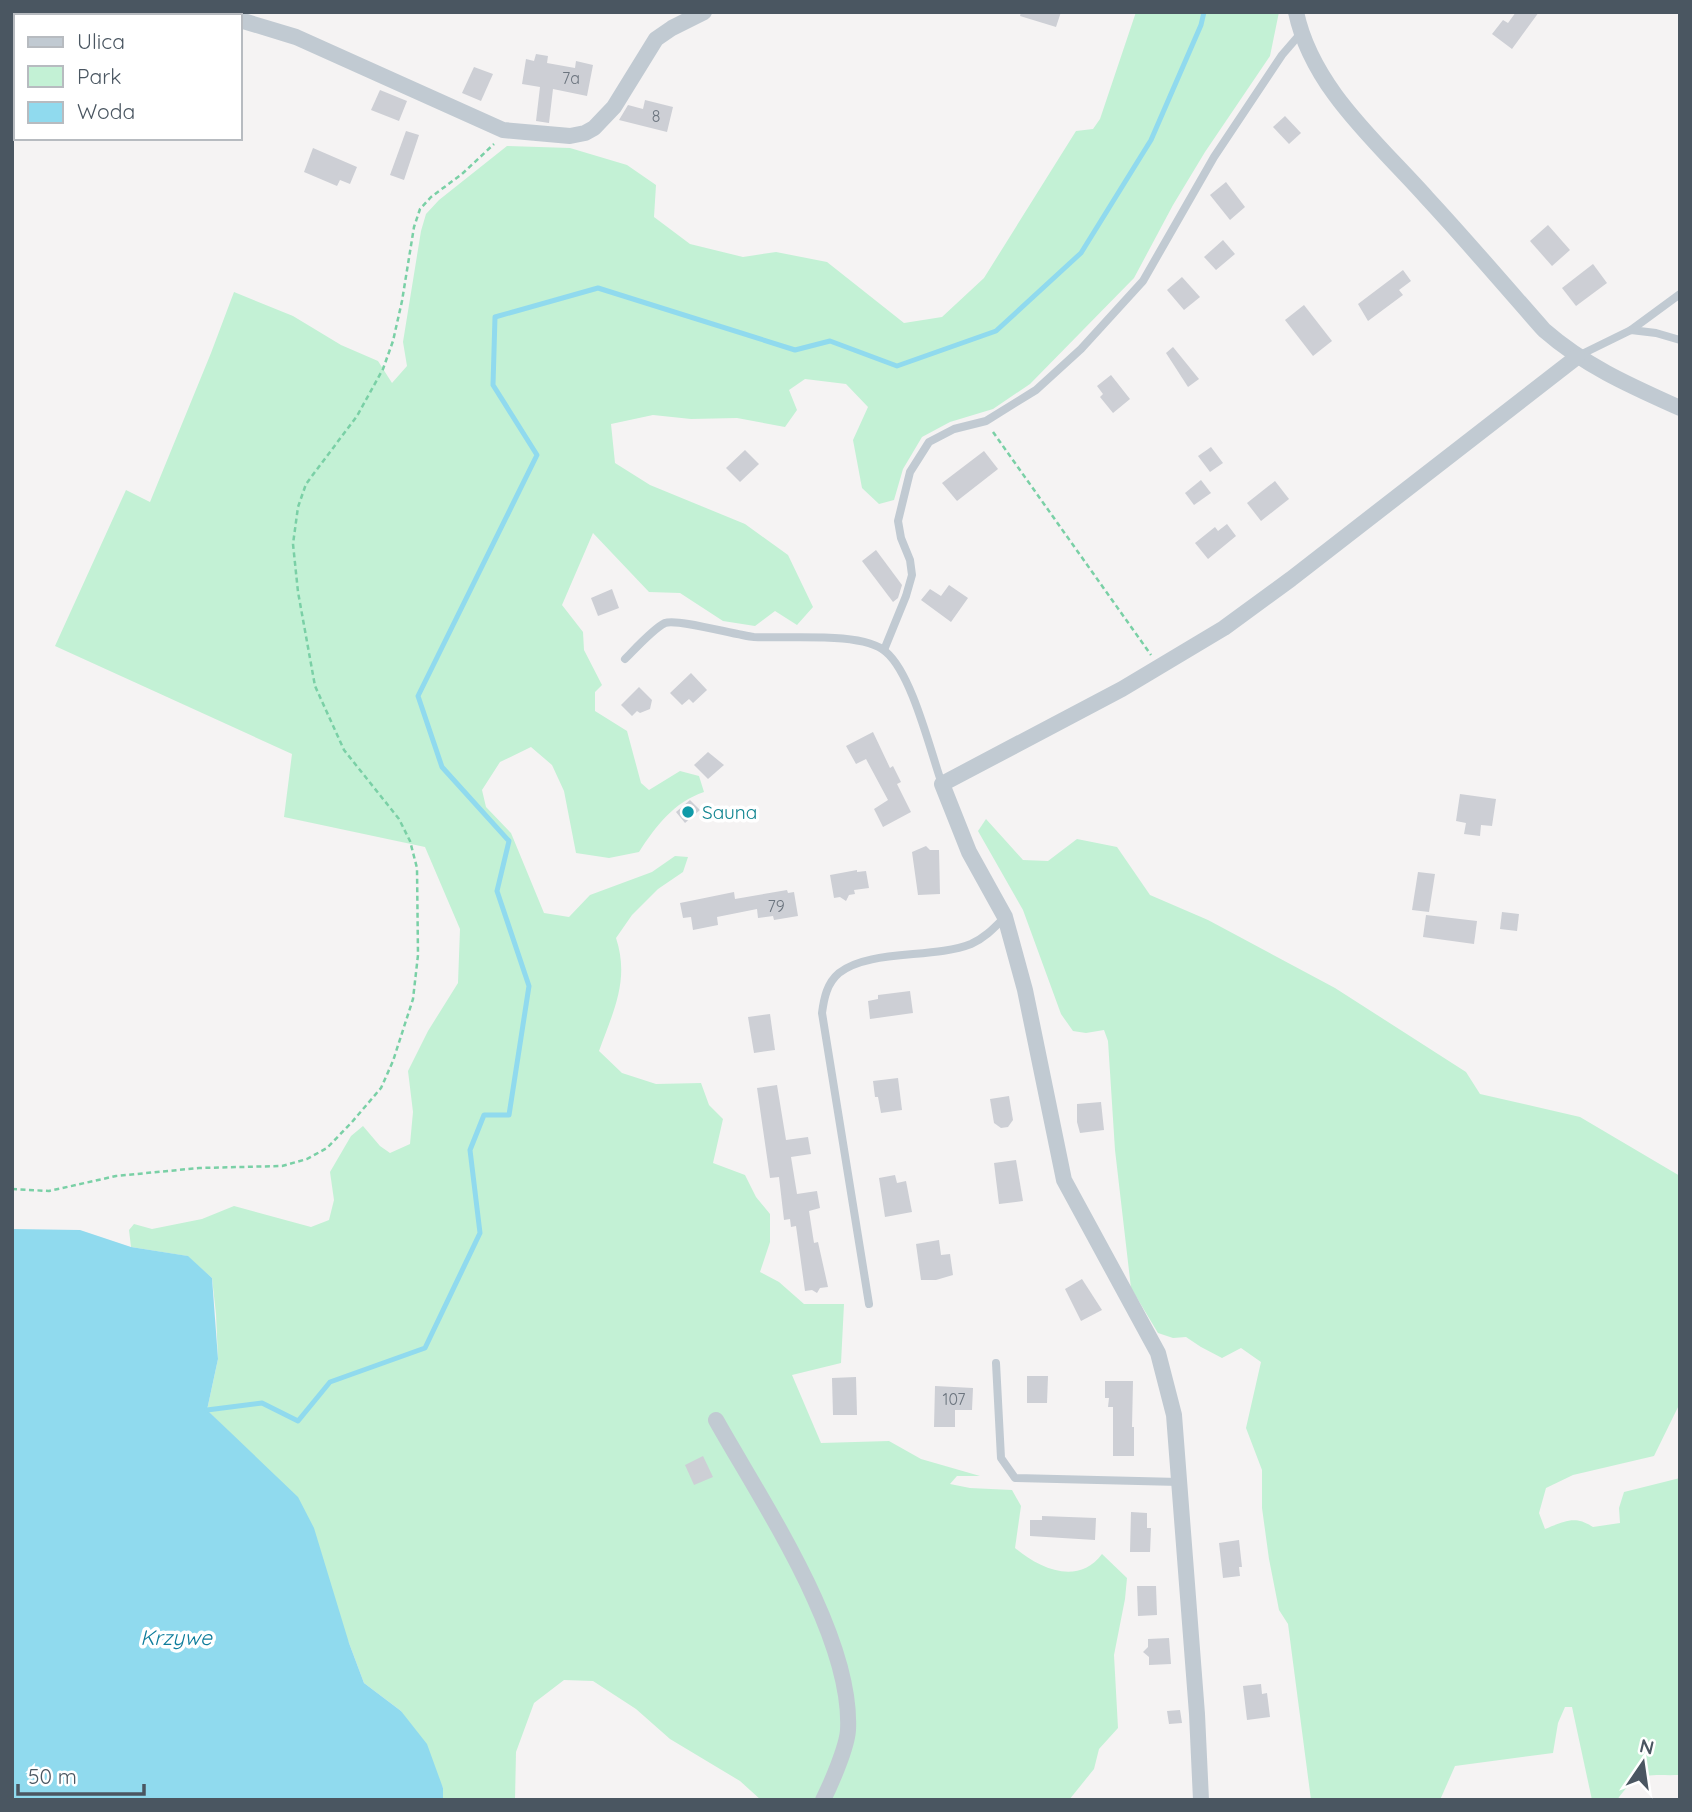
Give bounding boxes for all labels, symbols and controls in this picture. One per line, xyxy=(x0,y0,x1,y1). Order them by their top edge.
legend xyxy=(14,14,242,140)
text: Ulica xyxy=(77,28,125,54)
text: Park xyxy=(77,63,121,89)
house number: 7a xyxy=(562,68,580,88)
text: Woda xyxy=(77,98,135,124)
house number: 8 xyxy=(652,106,660,126)
place label: Sauna xyxy=(702,800,757,824)
marker: Sauna xyxy=(680,804,696,820)
house number: 79 xyxy=(767,896,785,916)
house number: 107 xyxy=(943,1389,965,1409)
water label: Krzywe xyxy=(140,1624,213,1650)
north arrow xyxy=(1608,1728,1678,1798)
text: N xyxy=(1637,1733,1656,1760)
scale bar xyxy=(18,1752,144,1796)
text: 50 m xyxy=(28,1763,77,1789)

